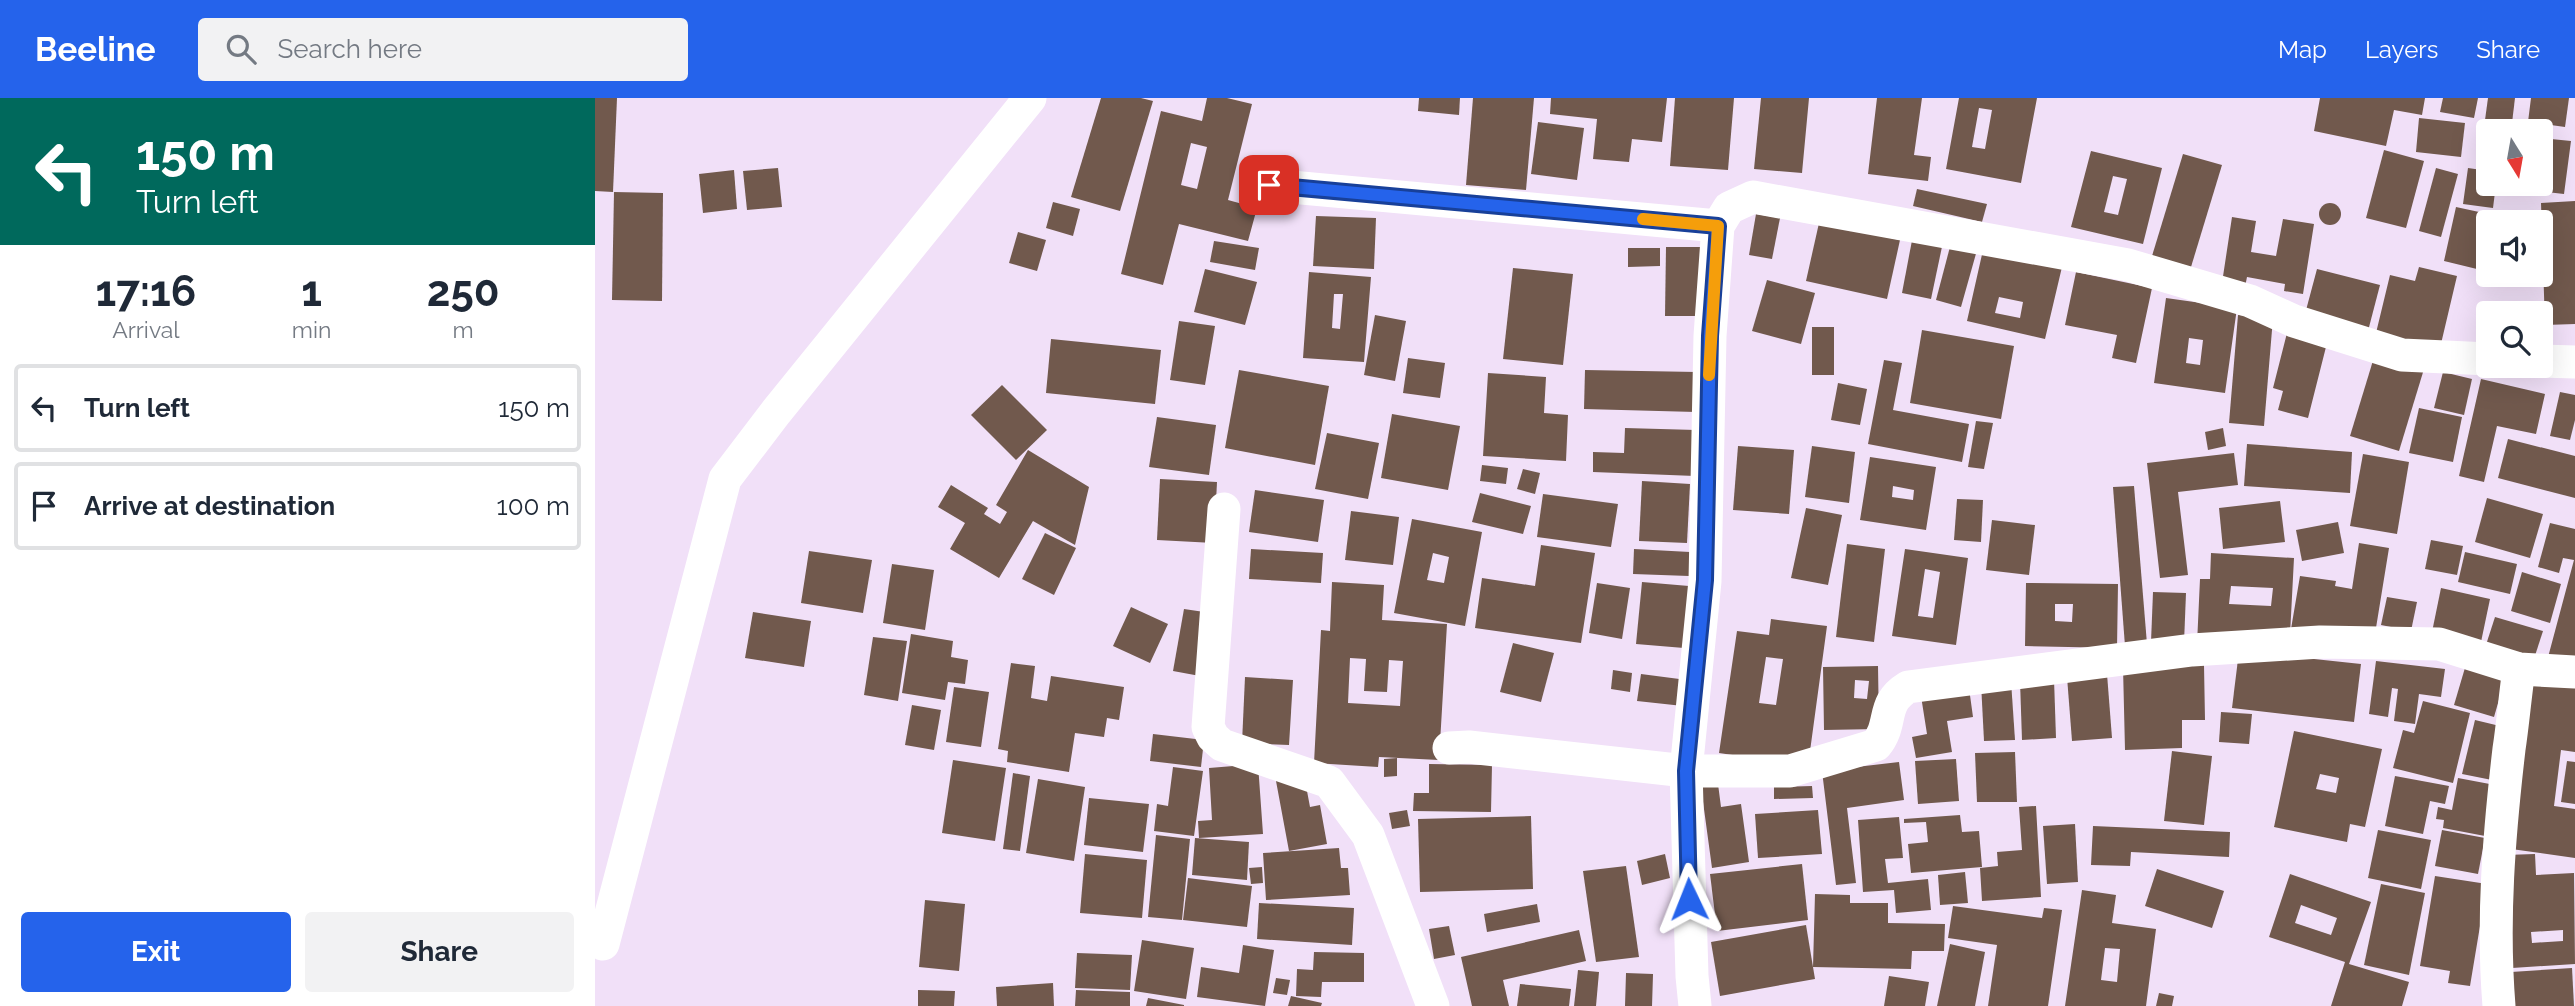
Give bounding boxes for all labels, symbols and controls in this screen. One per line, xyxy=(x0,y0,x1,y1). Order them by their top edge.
search box xyxy=(198,18,688,81)
text: Beeline xyxy=(35,30,156,69)
icon: search xyxy=(222,30,260,68)
text: Search here xyxy=(278,34,422,64)
text: Map xyxy=(2278,35,2327,64)
text: Layers xyxy=(2365,35,2438,64)
text: Share xyxy=(2476,35,2540,64)
north arrow xyxy=(2476,119,2553,196)
map controls xyxy=(2476,119,2553,378)
text: 150 m xyxy=(136,124,275,181)
icon: left xyxy=(21,126,112,217)
pin xyxy=(1239,155,1299,215)
icon: arrive xyxy=(1250,166,1288,204)
text: Turn left xyxy=(136,183,258,220)
button: sound xyxy=(2476,210,2553,287)
text: 17:16 xyxy=(95,267,196,316)
text: 1 xyxy=(301,267,322,316)
text: 250 xyxy=(427,267,500,316)
button: search xyxy=(2476,301,2553,378)
text: Arrival xyxy=(112,316,180,343)
text: min xyxy=(292,316,331,343)
text: m xyxy=(453,316,474,343)
icon: left xyxy=(25,389,63,427)
text: Turn left xyxy=(84,393,190,423)
text: 150 m xyxy=(498,393,570,423)
icon: arrive xyxy=(25,487,63,525)
text: Arrive at destination xyxy=(84,491,335,521)
text: 100 m xyxy=(497,491,570,521)
position arrow xyxy=(1652,862,1726,936)
button: Exit xyxy=(21,912,291,992)
button: Share xyxy=(305,912,574,992)

